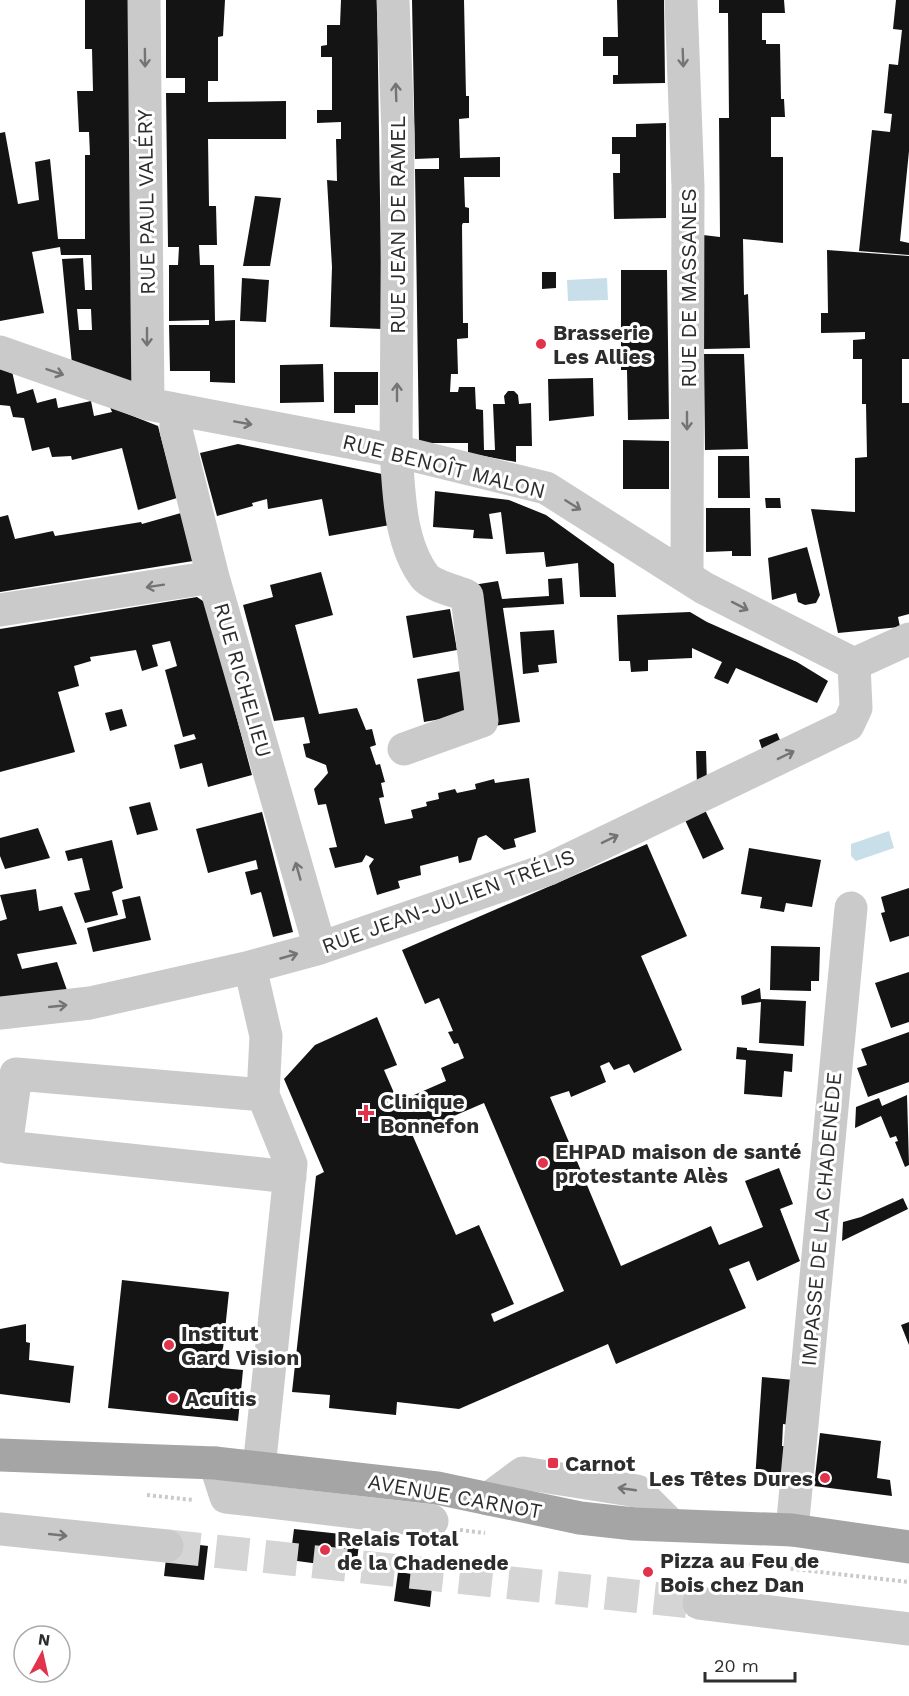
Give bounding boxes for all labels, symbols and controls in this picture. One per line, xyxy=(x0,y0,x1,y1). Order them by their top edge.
one-way arrow xyxy=(139,48,151,68)
one-way arrow xyxy=(678,48,689,68)
one-way arrow xyxy=(391,83,402,103)
street label: RUE PAUL VALÉRY xyxy=(132,109,160,295)
street label: RUE JEAN DE RAMEL xyxy=(385,116,410,334)
street label: RUE DE MASSANES xyxy=(676,188,701,388)
place label: Brasserie Les Allies xyxy=(553,320,652,369)
one-way arrow xyxy=(141,327,153,347)
marker: Brasserie Les Allies xyxy=(534,337,548,351)
one-way arrow xyxy=(45,367,64,378)
one-way arrow xyxy=(391,383,403,403)
one-way arrow xyxy=(681,411,693,431)
one-way arrow xyxy=(233,417,252,428)
street label: RUE BENOÎT MALON xyxy=(340,429,548,503)
one-way arrow xyxy=(564,499,581,511)
one-way arrow xyxy=(146,580,166,591)
street label: RUE RICHELIEU xyxy=(209,600,277,760)
one-way arrow xyxy=(730,601,748,612)
one-way arrow xyxy=(777,748,795,760)
one-way arrow xyxy=(601,833,619,845)
street label: RUE JEAN-JULIEN TRÉLIS xyxy=(318,844,578,958)
one-way arrow xyxy=(292,862,303,881)
one-way arrow xyxy=(280,950,299,961)
one-way arrow xyxy=(48,1001,68,1012)
street label: IMPASSE DE LA CHADENÈDE xyxy=(796,1071,846,1367)
place label: Clinique Bonnefon xyxy=(380,1089,479,1138)
marker: Clinique Bonnefon xyxy=(357,1104,375,1122)
place label: EHPAD maison de santé protestante Alès xyxy=(555,1139,802,1188)
marker: EHPAD maison de santé protestante Alès xyxy=(536,1156,550,1170)
place label: Institut Gard Vision xyxy=(181,1321,299,1370)
marker: Institut Gard Vision xyxy=(162,1338,176,1352)
place label: Acuitis xyxy=(185,1386,256,1411)
marker: Acuitis xyxy=(166,1391,180,1405)
place label: Carnot xyxy=(565,1451,635,1476)
marker: Carnot xyxy=(546,1456,560,1470)
place label: Les Têtes Dures xyxy=(649,1466,813,1491)
street label: AVENUE CARNOT xyxy=(366,1468,544,1524)
marker: Les Têtes Dures xyxy=(818,1471,832,1485)
one-way arrow xyxy=(617,1483,637,1494)
place label: Relais Total de la Chadenede xyxy=(337,1526,509,1575)
one-way arrow xyxy=(48,1530,68,1541)
marker: Relais Total de la Chadenede xyxy=(318,1543,332,1557)
place label: Pizza au Feu de Bois chez Dan xyxy=(660,1548,819,1597)
marker: Pizza au Feu de Bois chez Dan xyxy=(641,1565,655,1579)
north arrow xyxy=(12,1624,72,1684)
text: N xyxy=(37,1629,51,1650)
scale bar xyxy=(705,1645,795,1683)
text: 20 m xyxy=(714,1655,759,1676)

